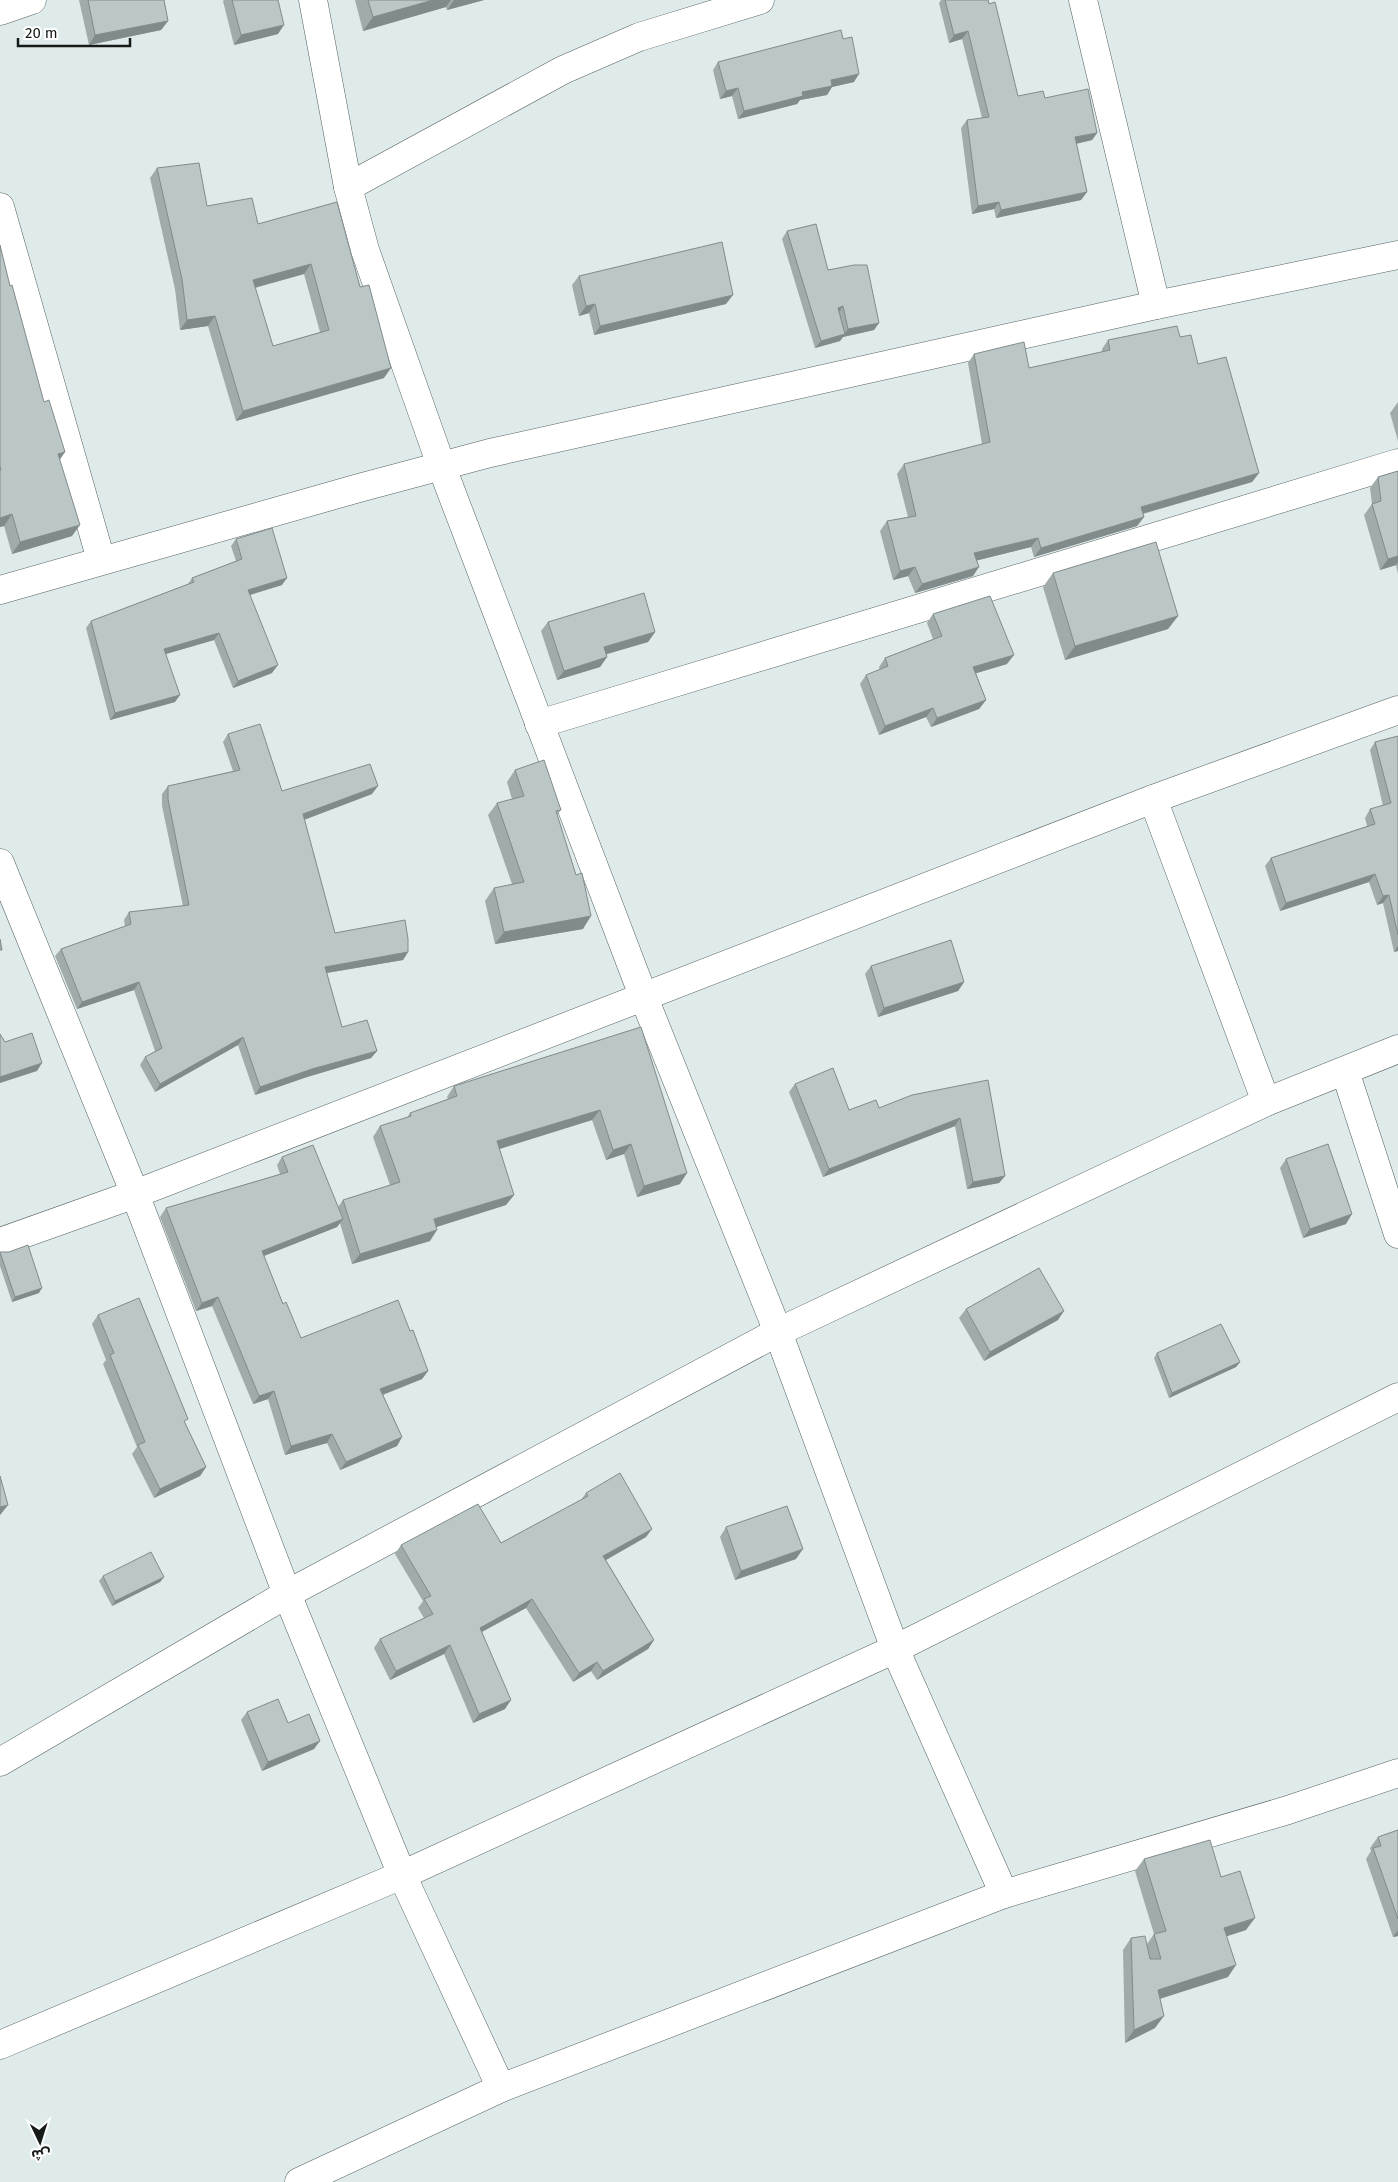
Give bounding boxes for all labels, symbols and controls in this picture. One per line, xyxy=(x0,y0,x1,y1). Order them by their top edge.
scale bar xyxy=(18,15,130,47)
text: 20 m xyxy=(25,24,58,42)
north arrow xyxy=(15,2117,65,2167)
text: ش xyxy=(31,2145,51,2164)

